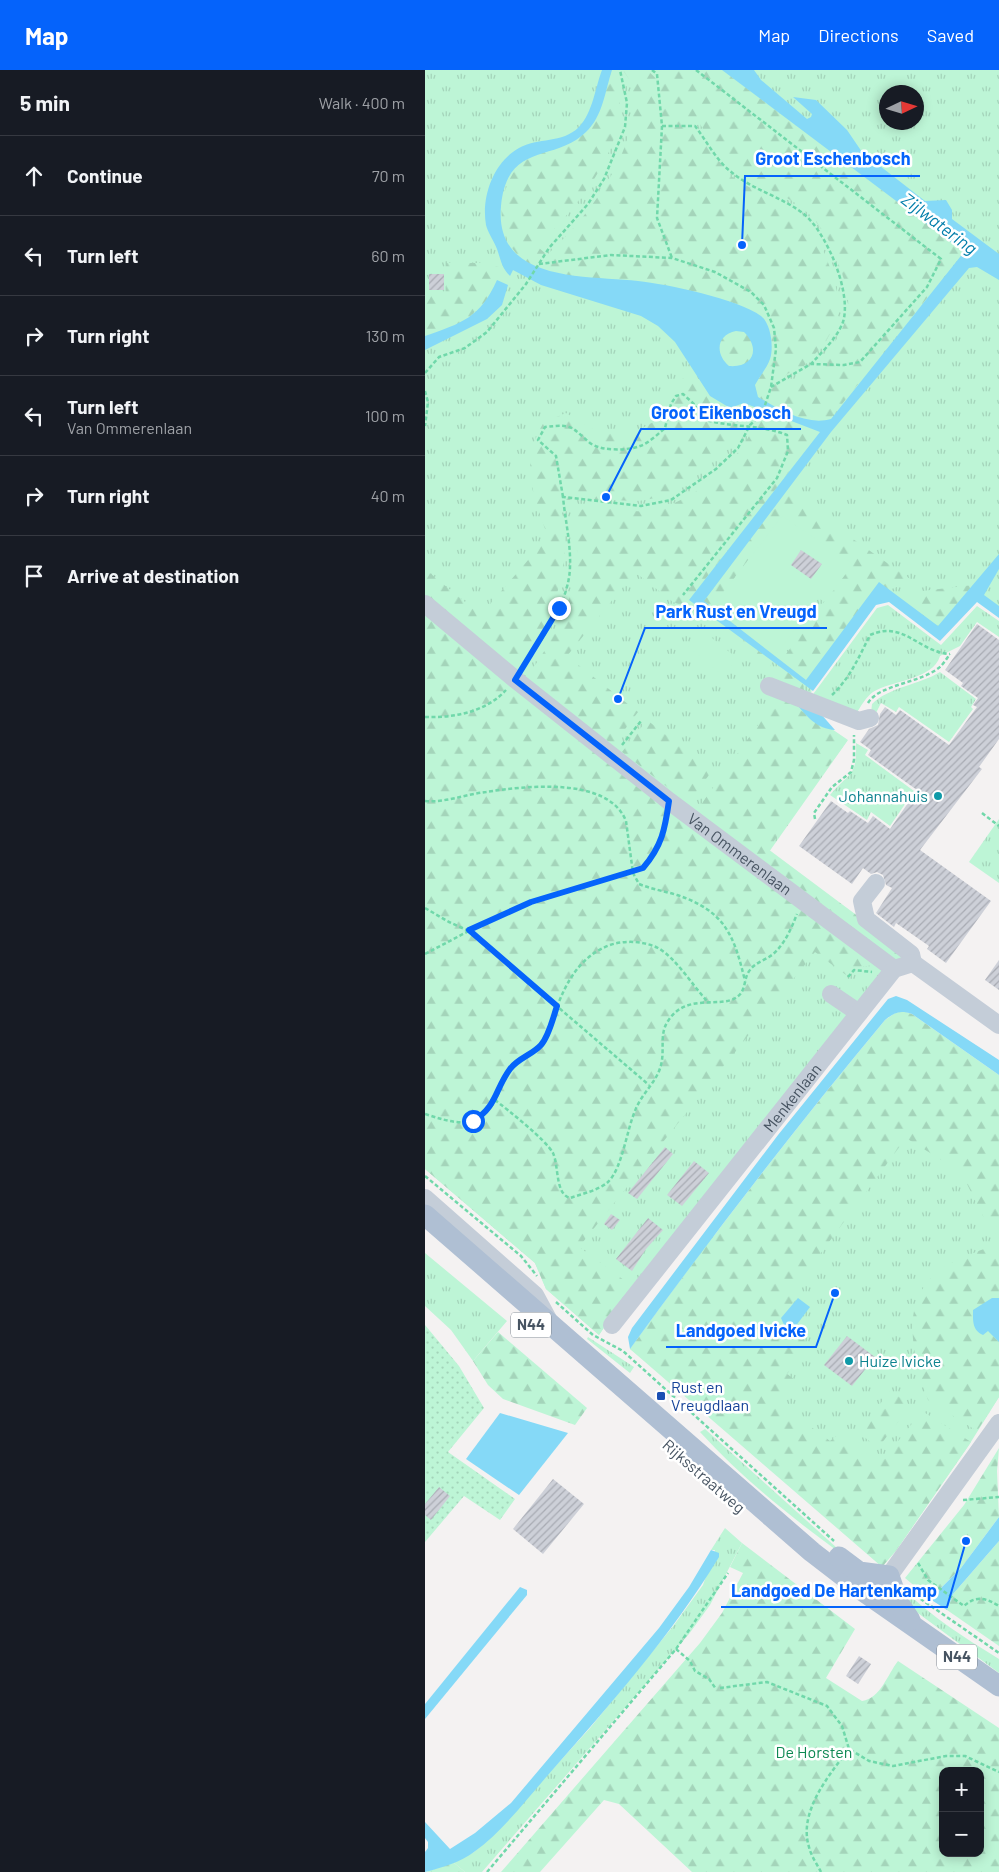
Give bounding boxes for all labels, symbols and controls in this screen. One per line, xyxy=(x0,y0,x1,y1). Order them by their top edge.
text: Map xyxy=(25,21,68,50)
text: Map xyxy=(758,24,790,46)
text: Directions xyxy=(818,24,899,46)
text: Saved xyxy=(927,24,974,46)
north arrow xyxy=(879,85,924,130)
text: 5 min xyxy=(20,90,70,115)
text: Walk · 400 m xyxy=(319,93,405,112)
callout: Groot Eschenbosch xyxy=(745,143,920,176)
text: Groot Eschenbosch xyxy=(755,147,911,169)
icon: ahead xyxy=(20,162,48,190)
text: Continue xyxy=(67,164,143,187)
text: 70 m xyxy=(372,166,405,185)
water label: Zijlwatering xyxy=(897,188,982,259)
icon: left xyxy=(20,242,48,270)
text: Turn left xyxy=(67,244,138,267)
text: 60 m xyxy=(371,246,405,265)
icon: right xyxy=(20,322,48,350)
text: Turn right xyxy=(67,324,149,347)
text: 130 m xyxy=(366,326,405,345)
text: Turn left xyxy=(67,395,138,418)
callout: Groot Eikenbosch xyxy=(641,396,801,429)
text: Groot Eikenbosch xyxy=(651,401,791,423)
icon: left xyxy=(20,402,48,430)
text: 100 m xyxy=(365,406,405,425)
text: Van Ommerenlaan xyxy=(67,418,192,437)
icon: right xyxy=(20,482,48,510)
text: Turn right xyxy=(67,484,149,507)
text: 40 m xyxy=(371,486,405,505)
icon: arrive xyxy=(20,562,48,590)
text: Arrive at destination xyxy=(67,564,239,587)
callout: Park Rust en Vreugd xyxy=(645,595,827,628)
route end xyxy=(548,597,571,620)
text: Park Rust en Vreugd xyxy=(655,600,817,622)
place label: Johannahuis xyxy=(839,786,928,805)
marker: Johannahuis xyxy=(932,790,944,802)
street label: Van Ommerenlaan xyxy=(684,808,796,899)
street label: Menkenlaan xyxy=(759,1059,825,1135)
route start xyxy=(462,1110,485,1133)
road number: N44 xyxy=(511,1312,551,1338)
callout: Landgoed Ivicke xyxy=(666,1314,816,1347)
text: Landgoed Ivicke xyxy=(676,1319,806,1341)
place label: Huize Ivicke xyxy=(859,1351,941,1370)
marker: Huize Ivicke xyxy=(843,1355,855,1367)
place label: Rust en Vreugdlaan xyxy=(671,1377,749,1414)
marker: Rust en Vreugdlaan xyxy=(655,1390,667,1402)
street label: Rijksstraatweg xyxy=(659,1435,749,1517)
callout: Landgoed De Hartenkamp xyxy=(721,1574,947,1607)
text: Landgoed De Hartenkamp xyxy=(731,1579,937,1601)
road number: N44 xyxy=(937,1644,977,1670)
park label: De Horsten xyxy=(776,1742,853,1761)
map controls xyxy=(939,1767,984,1857)
button: + xyxy=(939,1767,984,1812)
button: − xyxy=(939,1812,984,1857)

